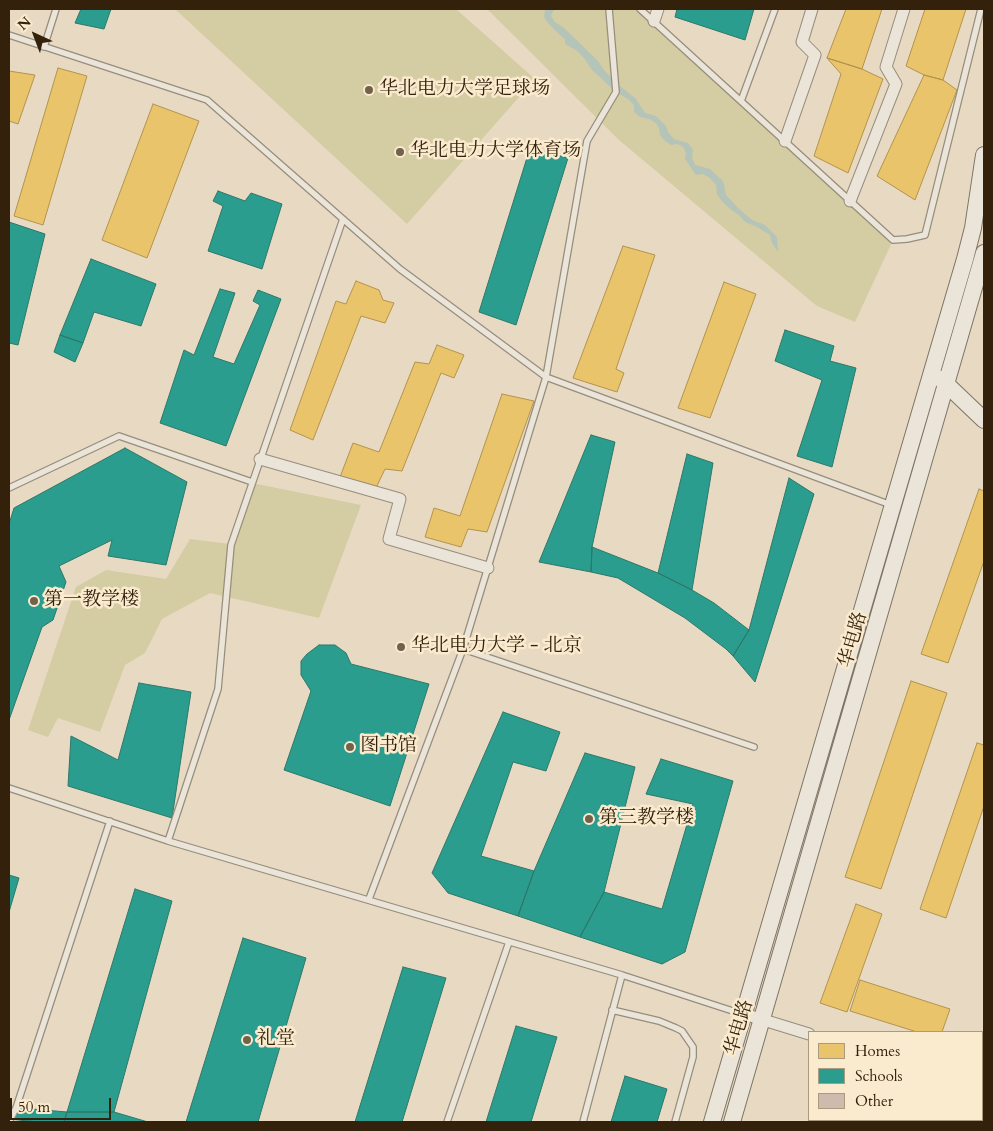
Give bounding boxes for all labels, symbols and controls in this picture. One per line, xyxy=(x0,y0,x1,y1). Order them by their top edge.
north arrow xyxy=(10,10,60,60)
text: N xyxy=(14,13,35,35)
place label: 华北电力大学足球场 xyxy=(379,79,550,101)
marker: 华北电力大学足球场 xyxy=(363,84,375,96)
place label: 华北电力大学体育场 xyxy=(410,141,581,163)
marker: 华北电力大学体育场 xyxy=(394,146,406,158)
place label: 第一教学楼 xyxy=(44,590,139,612)
marker: 第一教学楼 xyxy=(28,595,40,607)
street label: 华电路 xyxy=(835,609,873,671)
place label: 华北电力大学 - 北京 xyxy=(411,636,582,658)
marker: 华北电力大学 - 北京 xyxy=(395,641,407,653)
place label: 图书馆 xyxy=(360,736,417,758)
marker: 图书馆 xyxy=(344,741,356,753)
place label: 第三教学楼 xyxy=(599,808,694,830)
marker: 第三教学楼 xyxy=(583,813,595,825)
street label: 华电路 xyxy=(721,997,759,1059)
place label: 礼堂 xyxy=(257,1029,295,1051)
legend xyxy=(808,1031,983,1121)
marker: 礼堂 xyxy=(241,1034,253,1046)
text: Homes xyxy=(855,1041,900,1061)
text: Schools xyxy=(855,1066,903,1086)
scale bar xyxy=(12,1088,114,1120)
text: Other xyxy=(855,1091,893,1111)
text: 50 m xyxy=(18,1097,50,1117)

